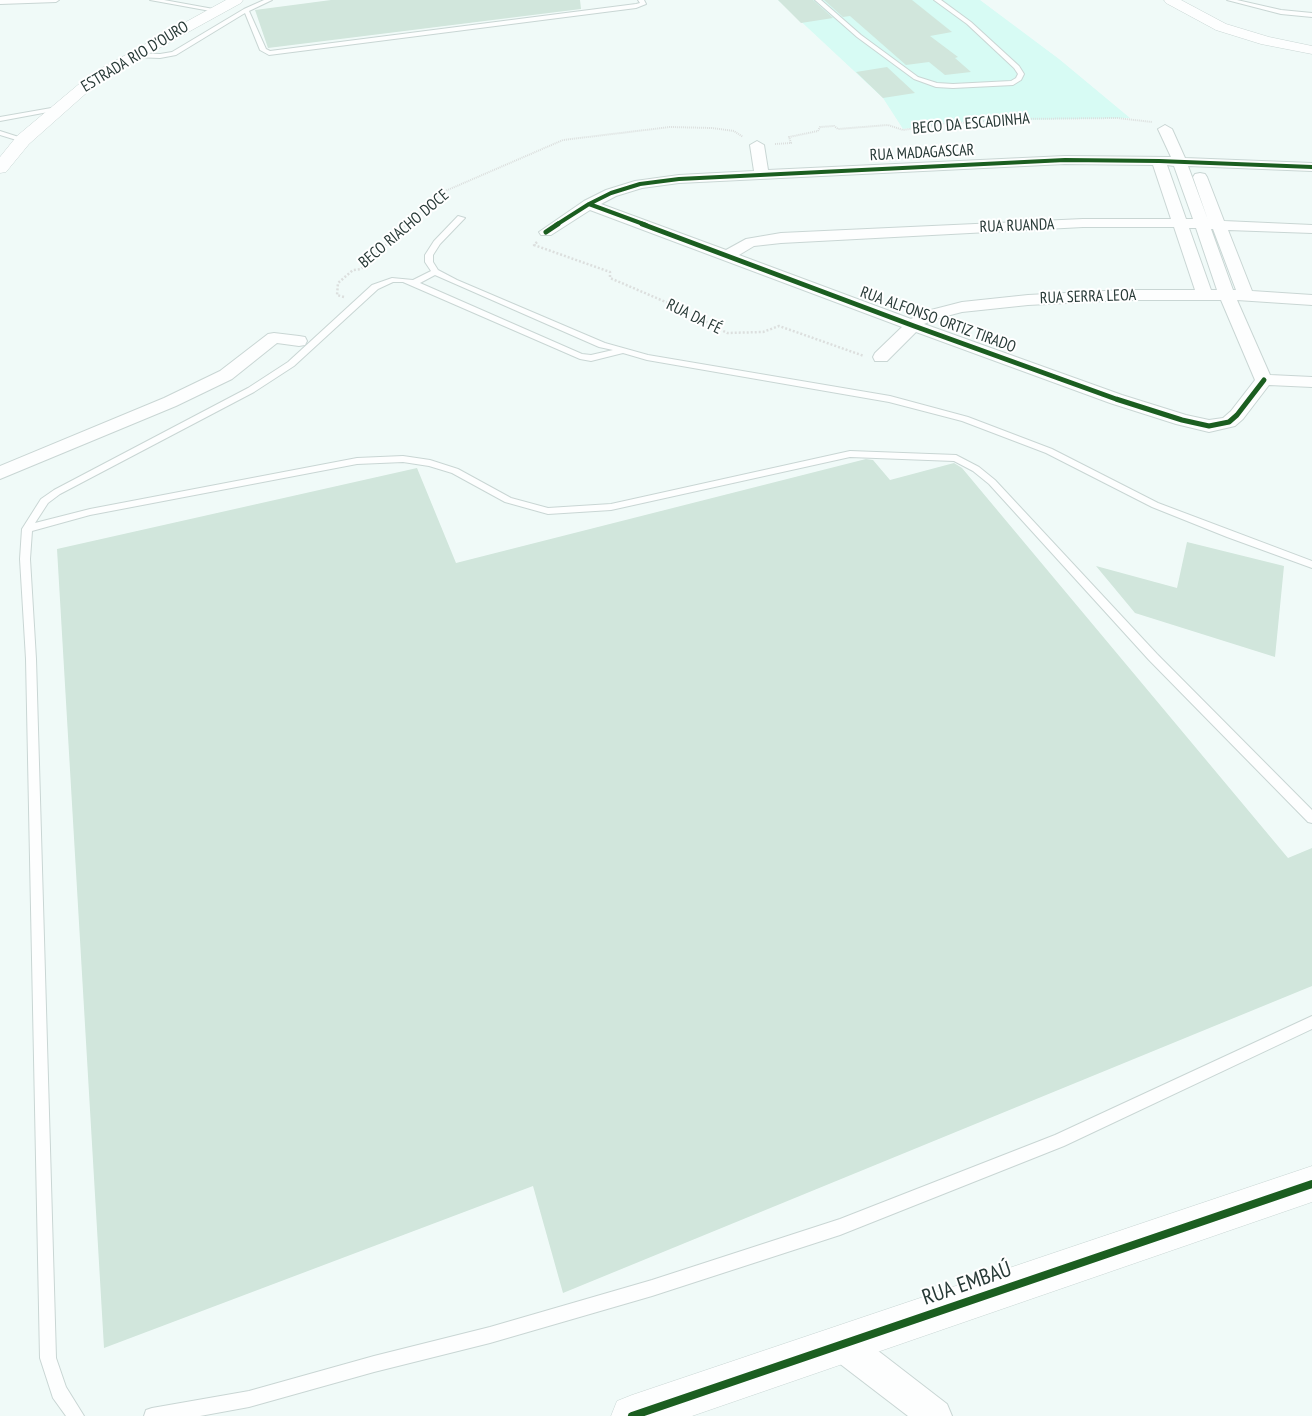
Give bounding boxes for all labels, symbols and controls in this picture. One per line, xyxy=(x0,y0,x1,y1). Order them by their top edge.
street label: ESTRADA RIO D'OURO xyxy=(78,17,192,97)
street label: BECO DA ESCADINHA xyxy=(912,109,1030,139)
street label: RUA MADAGASCAR xyxy=(869,141,975,165)
street label: BECO RIACHO DOCE xyxy=(355,186,453,272)
street label: RUA RUANDA xyxy=(979,215,1055,237)
street label: RUA ALFONSO ORTIZ TIRADO xyxy=(858,283,1018,357)
street label: RUA SERRA LEOA xyxy=(1040,286,1136,308)
street label: RUA DA FÉ xyxy=(663,295,725,339)
street label: RUA EMBAÚ xyxy=(919,1256,1015,1312)

